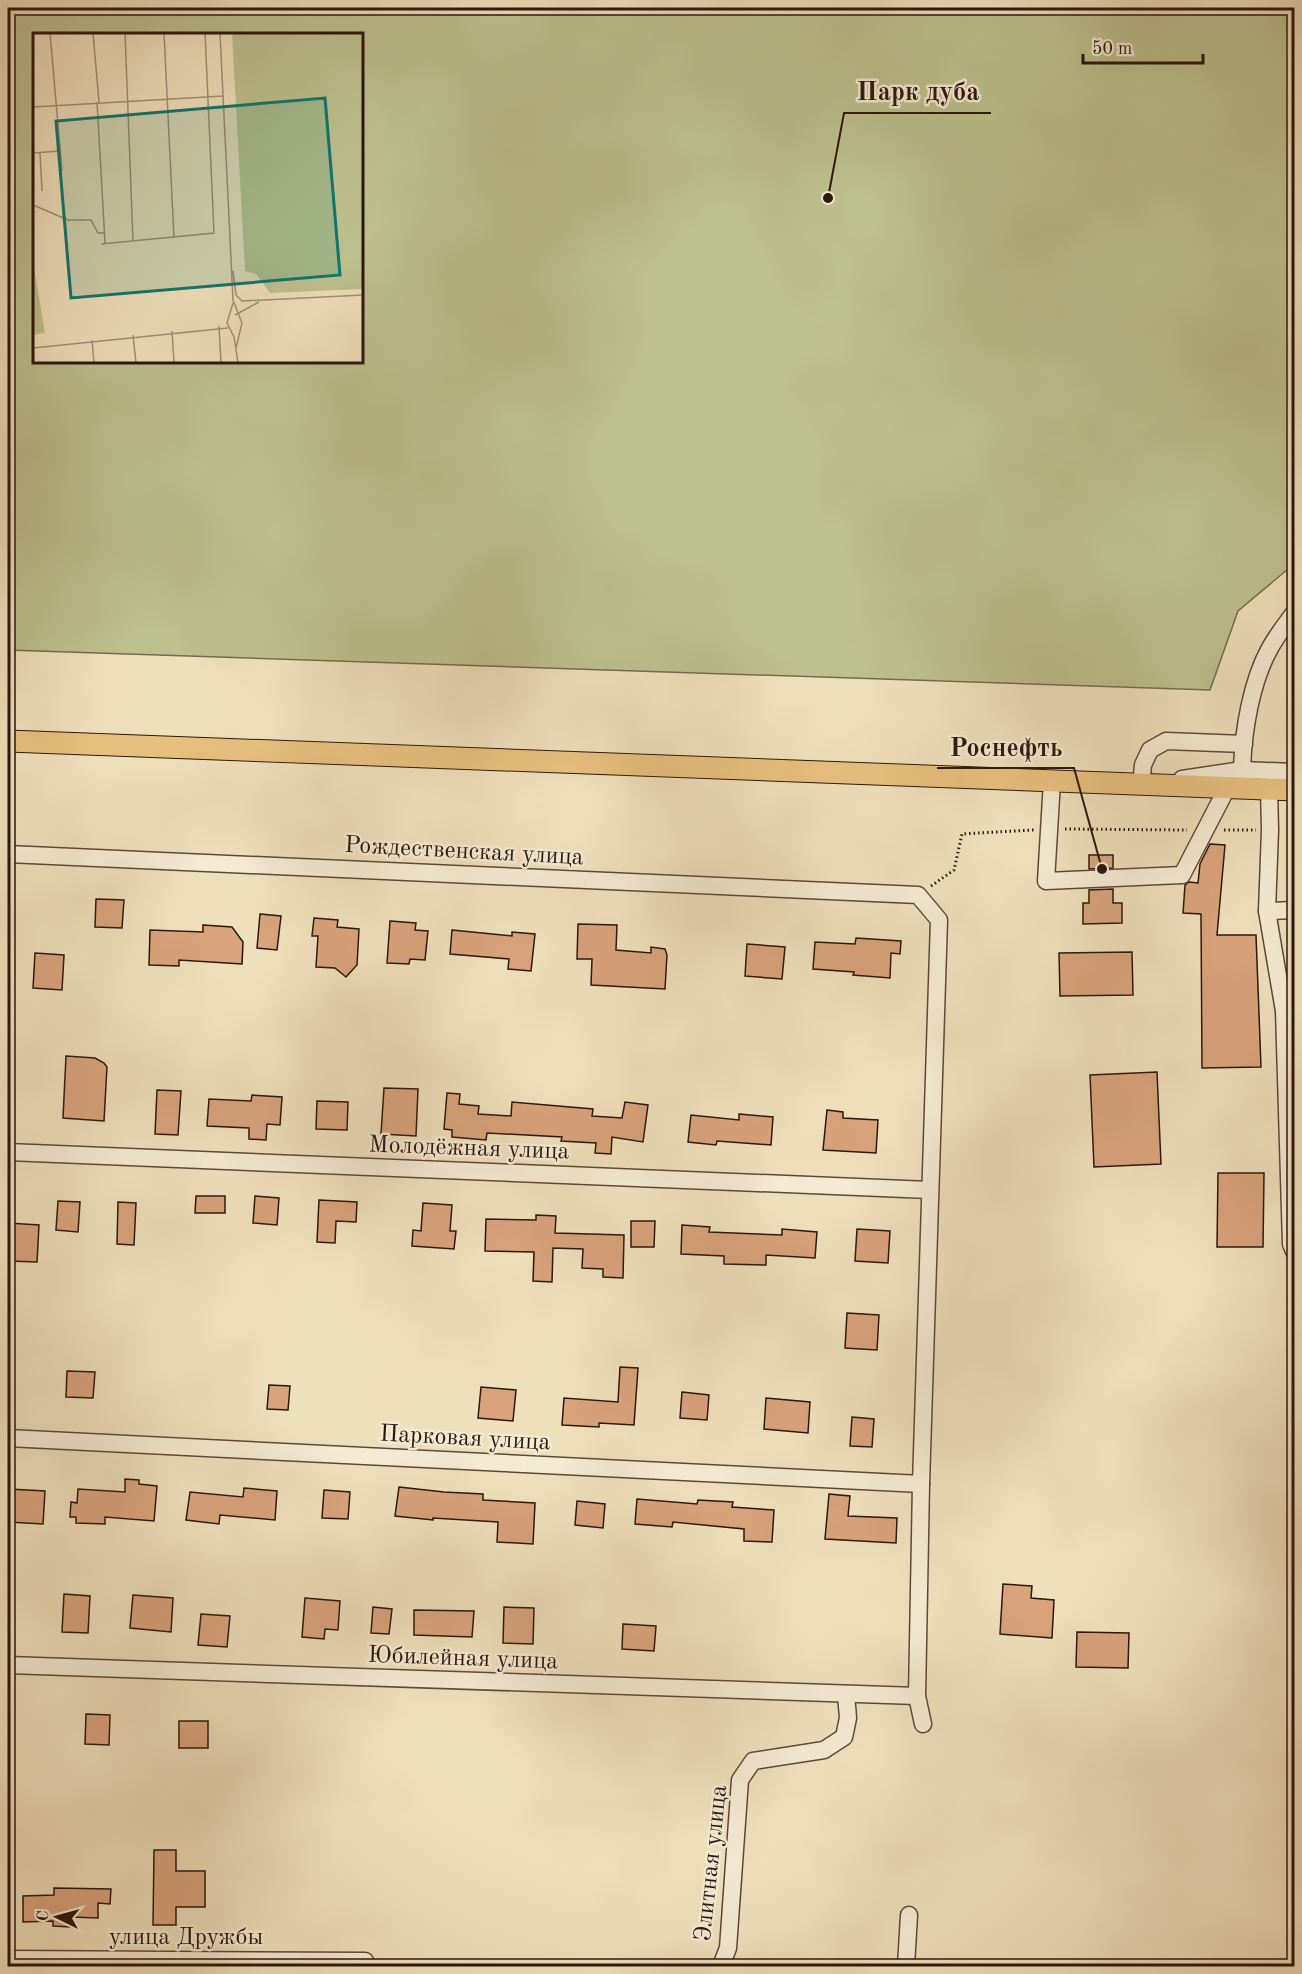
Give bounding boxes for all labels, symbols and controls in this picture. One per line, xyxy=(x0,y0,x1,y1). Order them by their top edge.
scale bar xyxy=(1083,27,1203,65)
inset map xyxy=(33,33,363,363)
text: 50 m xyxy=(1092,40,1132,58)
callout: Парк дуба xyxy=(844,69,991,113)
text: Парк дуба xyxy=(857,80,979,106)
callout: Роснефть xyxy=(937,724,1074,768)
text: Роснефть xyxy=(949,736,1063,763)
street label: Рождественская улица xyxy=(344,834,584,870)
street label: Молодёжная улица xyxy=(368,1133,570,1165)
street label: Парковая улица xyxy=(379,1423,551,1455)
street label: Юбилейная улица xyxy=(367,1644,559,1674)
street label: Элитная улица xyxy=(692,1784,732,1943)
north arrow xyxy=(27,1887,87,1947)
text: С xyxy=(36,1910,52,1922)
street label: улица Дружбы xyxy=(109,1926,263,1950)

